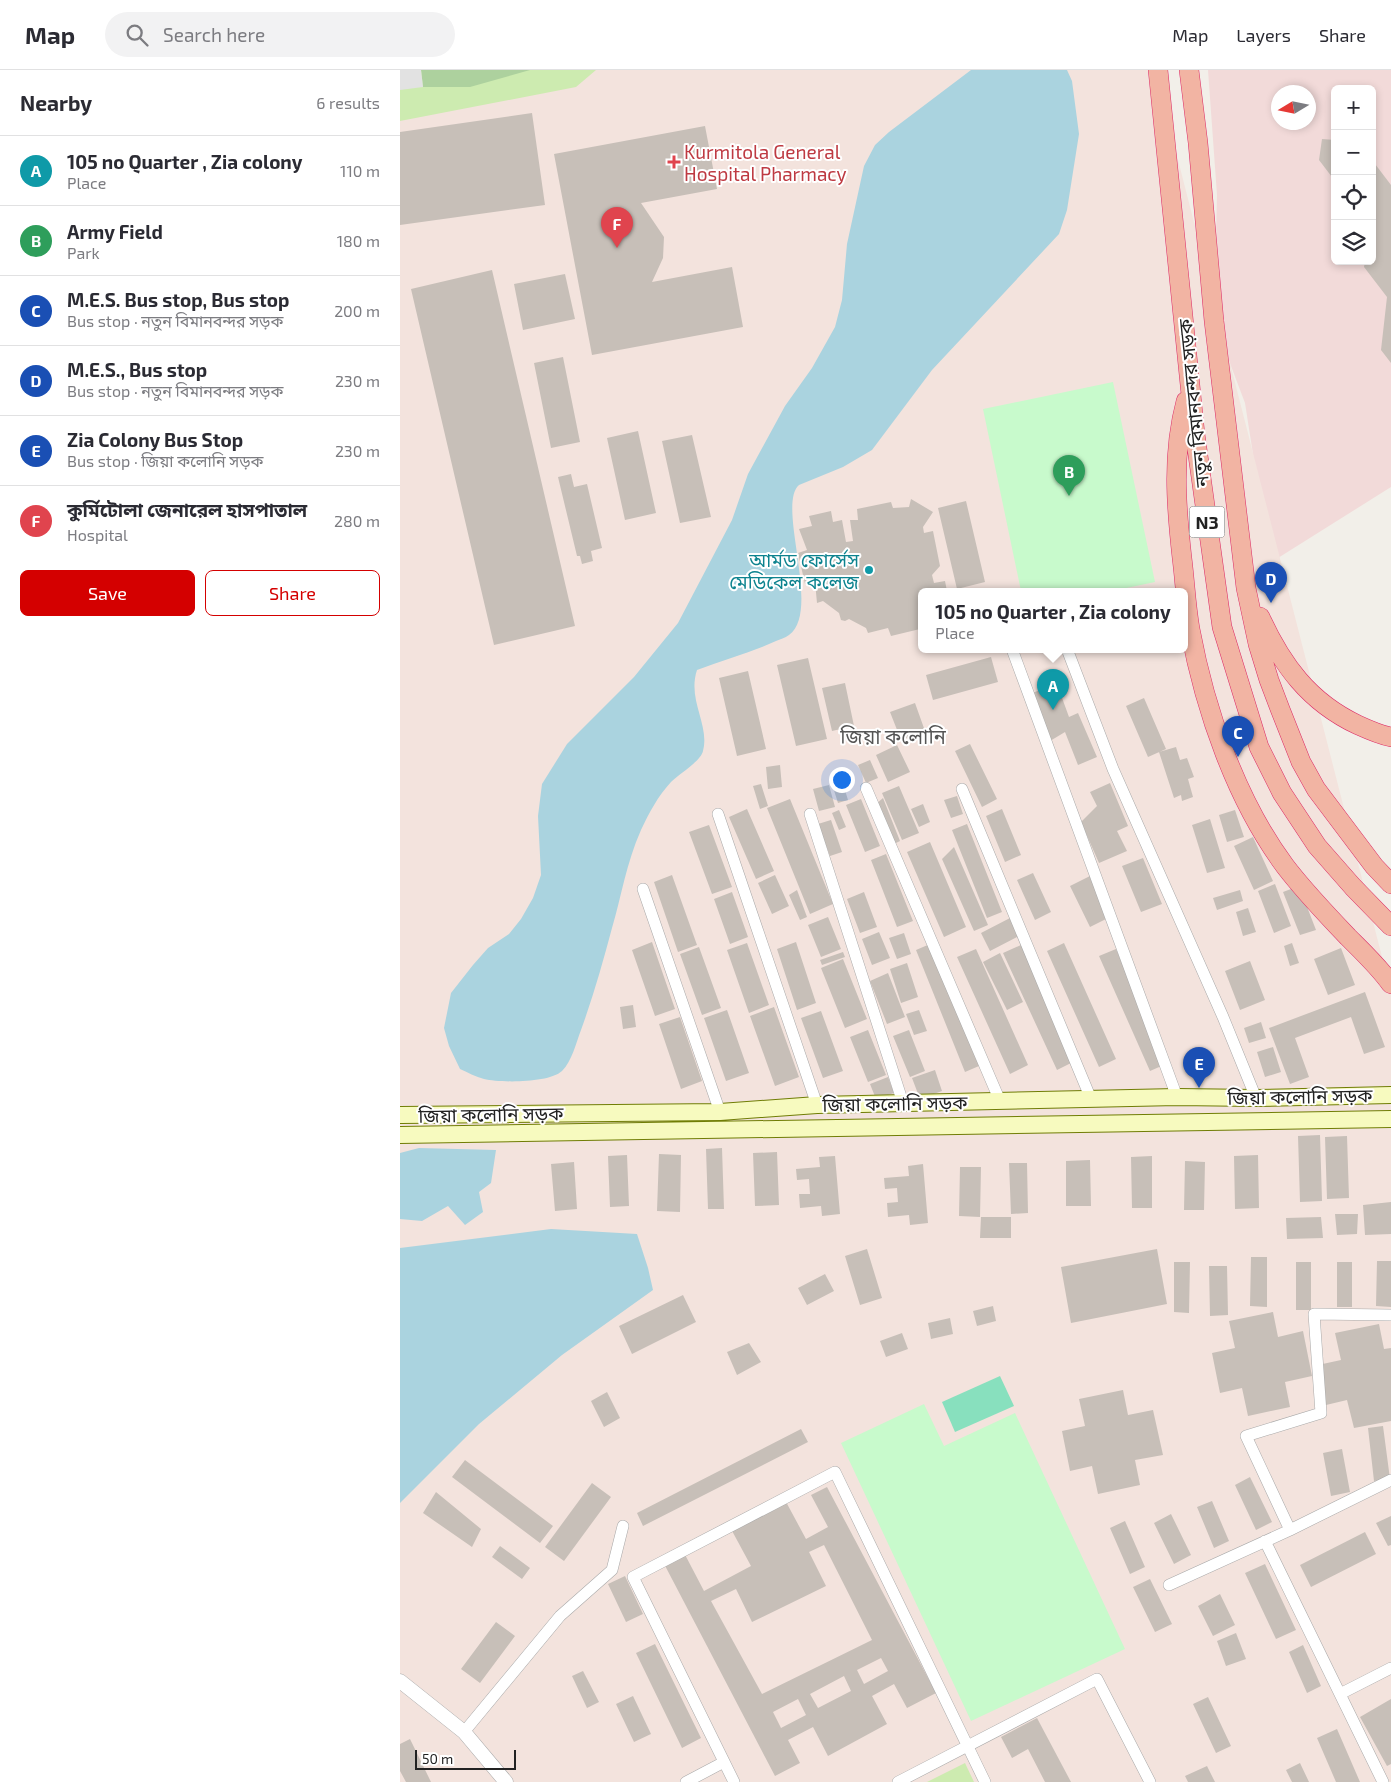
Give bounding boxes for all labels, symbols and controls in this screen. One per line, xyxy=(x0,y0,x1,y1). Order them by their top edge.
search box xyxy=(105,12,455,57)
text: Map xyxy=(25,20,75,49)
icon: search xyxy=(123,21,151,49)
text: Search here xyxy=(163,23,265,46)
text: Map xyxy=(1172,24,1208,46)
text: Layers xyxy=(1236,24,1291,46)
text: Share xyxy=(1319,24,1366,46)
north arrow xyxy=(1271,85,1316,130)
map controls xyxy=(1331,85,1376,265)
button: + xyxy=(1331,85,1376,130)
text: Nearby xyxy=(20,90,92,115)
text: 6 results xyxy=(316,93,380,112)
button: − xyxy=(1331,130,1376,175)
place label: Kurmitola General Hospital Pharmacy xyxy=(684,140,847,185)
text: 105 no Quarter , Zia colony xyxy=(67,150,303,173)
marker: Kurmitola General Hospital Pharmacy xyxy=(668,156,680,168)
text: A xyxy=(31,161,41,180)
text: 110 m xyxy=(340,161,380,180)
text: Place xyxy=(67,173,106,192)
button: locate xyxy=(1331,175,1376,220)
pin: F xyxy=(601,207,633,248)
text: Army Field xyxy=(67,220,163,243)
button: layers xyxy=(1331,220,1376,265)
text: B xyxy=(31,231,41,250)
text: 180 m xyxy=(337,231,380,250)
text: Park xyxy=(67,243,100,262)
text: M.E.S. Bus stop, Bus stop xyxy=(67,288,289,311)
text: C xyxy=(31,301,41,320)
text: 200 m xyxy=(334,301,380,320)
text: Bus stop · নতুন বিমানবন্দর সড়ক xyxy=(67,311,283,330)
street label: নতুন বিমানবন্দর সড়ক xyxy=(1173,317,1214,489)
text: M.E.S., Bus stop xyxy=(67,358,207,381)
text: D xyxy=(31,371,41,390)
text: 230 m xyxy=(335,371,380,390)
text: Bus stop · নতুন বিমানবন্দর সড়ক xyxy=(67,381,283,400)
text: Zia Colony Bus Stop xyxy=(67,428,243,451)
text: E xyxy=(31,441,41,460)
text: 230 m xyxy=(335,441,380,460)
text: Bus stop · জিয়া কলোনি সড়ক xyxy=(67,451,264,470)
pin: B xyxy=(1053,455,1085,496)
text: কুর্মিটোলা জেনারেল হাসপাতাল xyxy=(67,498,307,521)
road number: N3 xyxy=(1190,507,1224,538)
text: F xyxy=(32,511,40,530)
text: 280 m xyxy=(334,511,380,530)
text: Hospital xyxy=(67,525,128,544)
place label: আর্মড ফোর্সেস মেডিকেল কলেজ xyxy=(729,548,860,593)
pin: D xyxy=(1255,562,1287,603)
marker: আর্মড ফোর্সেস মেডিকেল কলেজ xyxy=(863,564,875,576)
button: Save xyxy=(20,570,195,616)
button: Share xyxy=(205,570,380,616)
popup xyxy=(918,588,1188,653)
text: 105 no Quarter , Zia colony xyxy=(935,600,1171,623)
text: Place xyxy=(935,623,974,642)
pin: A xyxy=(1037,669,1069,710)
pin: C xyxy=(1222,716,1254,757)
district label: জিয়া কলোনি xyxy=(839,724,947,748)
your location xyxy=(829,767,855,793)
pin: E xyxy=(1183,1047,1215,1088)
street label: জিয়া কলোনি সড়ক xyxy=(1226,1083,1373,1109)
street label: জিয়া কলোনি সড়ক xyxy=(821,1090,968,1116)
street label: জিয়া কলোনি সড়ক xyxy=(417,1101,564,1127)
scale bar xyxy=(415,1747,516,1770)
text: 50 m xyxy=(422,1750,453,1767)

